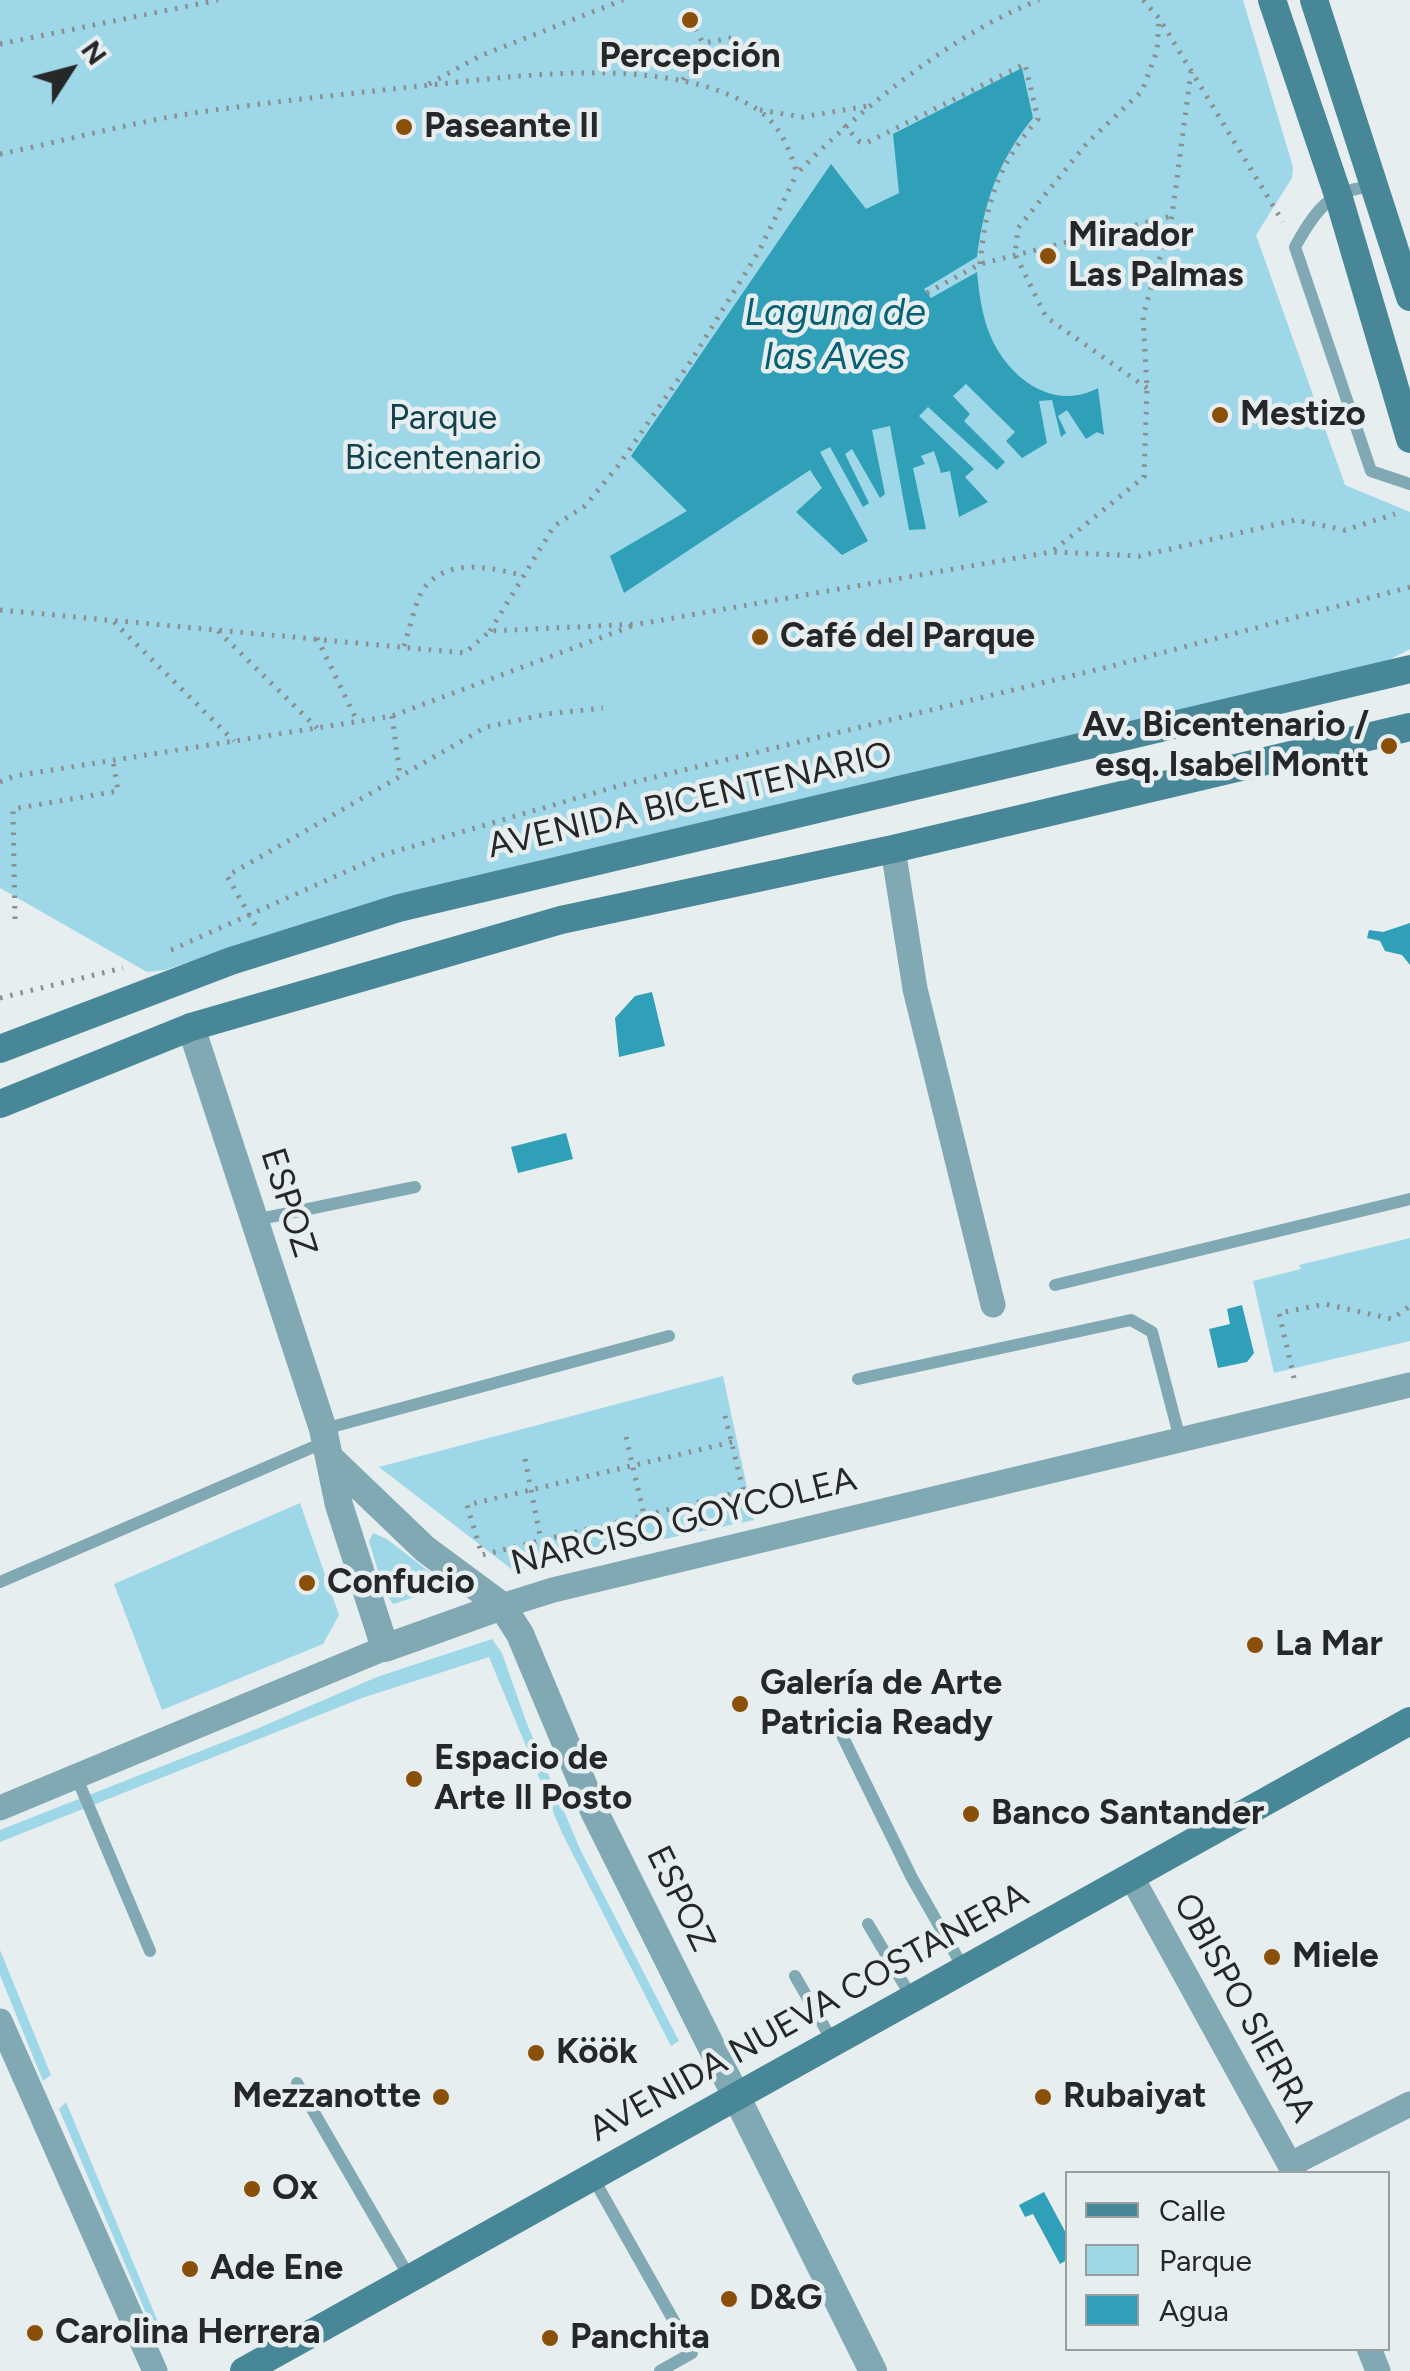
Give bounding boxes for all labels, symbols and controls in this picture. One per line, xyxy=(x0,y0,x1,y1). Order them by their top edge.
marker: Percepción xyxy=(679,9,701,31)
north arrow xyxy=(20,20,120,120)
text: N xyxy=(74,34,114,71)
place label: Percepción xyxy=(599,36,781,78)
place label: Paseante II xyxy=(424,106,599,148)
marker: Paseante II xyxy=(393,116,415,138)
place label: Mirador Las Palmas xyxy=(1068,215,1244,297)
marker: Mirador Las Palmas xyxy=(1037,245,1059,267)
water label: Laguna de las Aves xyxy=(744,291,926,380)
place label: Mestizo xyxy=(1240,394,1366,436)
park label: Parque Bicentenario xyxy=(345,398,541,480)
marker: Mestizo xyxy=(1209,404,1231,426)
place label: Café del Parque xyxy=(780,616,1035,658)
marker: Café del Parque xyxy=(749,626,771,648)
place label: Av. Bicentenario / esq. Isabel Montt xyxy=(1082,705,1369,787)
street label: AVENIDA BICENTENARIO xyxy=(484,734,896,868)
marker: Av. Bicentenario / esq. Isabel Montt xyxy=(1378,735,1400,757)
street label: ESPOZ xyxy=(251,1143,325,1263)
street label: NARCISO GOYCOLEA xyxy=(507,1459,861,1585)
place label: Confucio xyxy=(327,1562,475,1604)
marker: Confucio xyxy=(296,1572,318,1594)
place label: La Mar xyxy=(1275,1624,1383,1666)
marker: La Mar xyxy=(1244,1634,1266,1656)
place label: Galería de Arte Patricia Ready xyxy=(760,1663,1002,1745)
marker: Galería de Arte Patricia Ready xyxy=(729,1693,751,1715)
place label: Espacio de Arte Il Posto xyxy=(434,1738,632,1820)
marker: Espacio de Arte Il Posto xyxy=(403,1768,425,1790)
place label: Banco Santander xyxy=(991,1793,1264,1835)
marker: Banco Santander xyxy=(960,1803,982,1825)
street label: ESPOZ xyxy=(637,1839,723,1959)
street label: AVENIDA NUEVA COSTANERA xyxy=(582,1874,1036,2152)
street label: OBISPO SIERRA xyxy=(1164,1886,1324,2130)
place label: Miele xyxy=(1292,1936,1379,1978)
marker: Miele xyxy=(1261,1946,1283,1968)
place label: Köök xyxy=(556,2032,638,2074)
marker: Köök xyxy=(525,2042,547,2064)
place label: Mezzanotte xyxy=(232,2076,421,2118)
place label: Rubaiyat xyxy=(1063,2076,1206,2118)
marker: Mezzanotte xyxy=(430,2086,452,2108)
marker: Rubaiyat xyxy=(1032,2086,1054,2108)
place label: Ox xyxy=(272,2168,318,2210)
legend xyxy=(1065,2171,1390,2351)
marker: Ox xyxy=(241,2178,263,2200)
text: Calle xyxy=(1159,2192,1226,2229)
text: Parque xyxy=(1159,2242,1252,2279)
place label: Ade Ene xyxy=(210,2248,343,2290)
marker: Ade Ene xyxy=(179,2258,201,2280)
place label: D&G xyxy=(749,2278,822,2320)
marker: D&G xyxy=(718,2288,740,2310)
text: Agua xyxy=(1159,2292,1229,2329)
place label: Carolina Herrera xyxy=(55,2312,321,2354)
place label: Panchita xyxy=(570,2317,710,2359)
marker: Carolina Herrera xyxy=(24,2322,46,2344)
marker: Panchita xyxy=(539,2327,561,2349)

